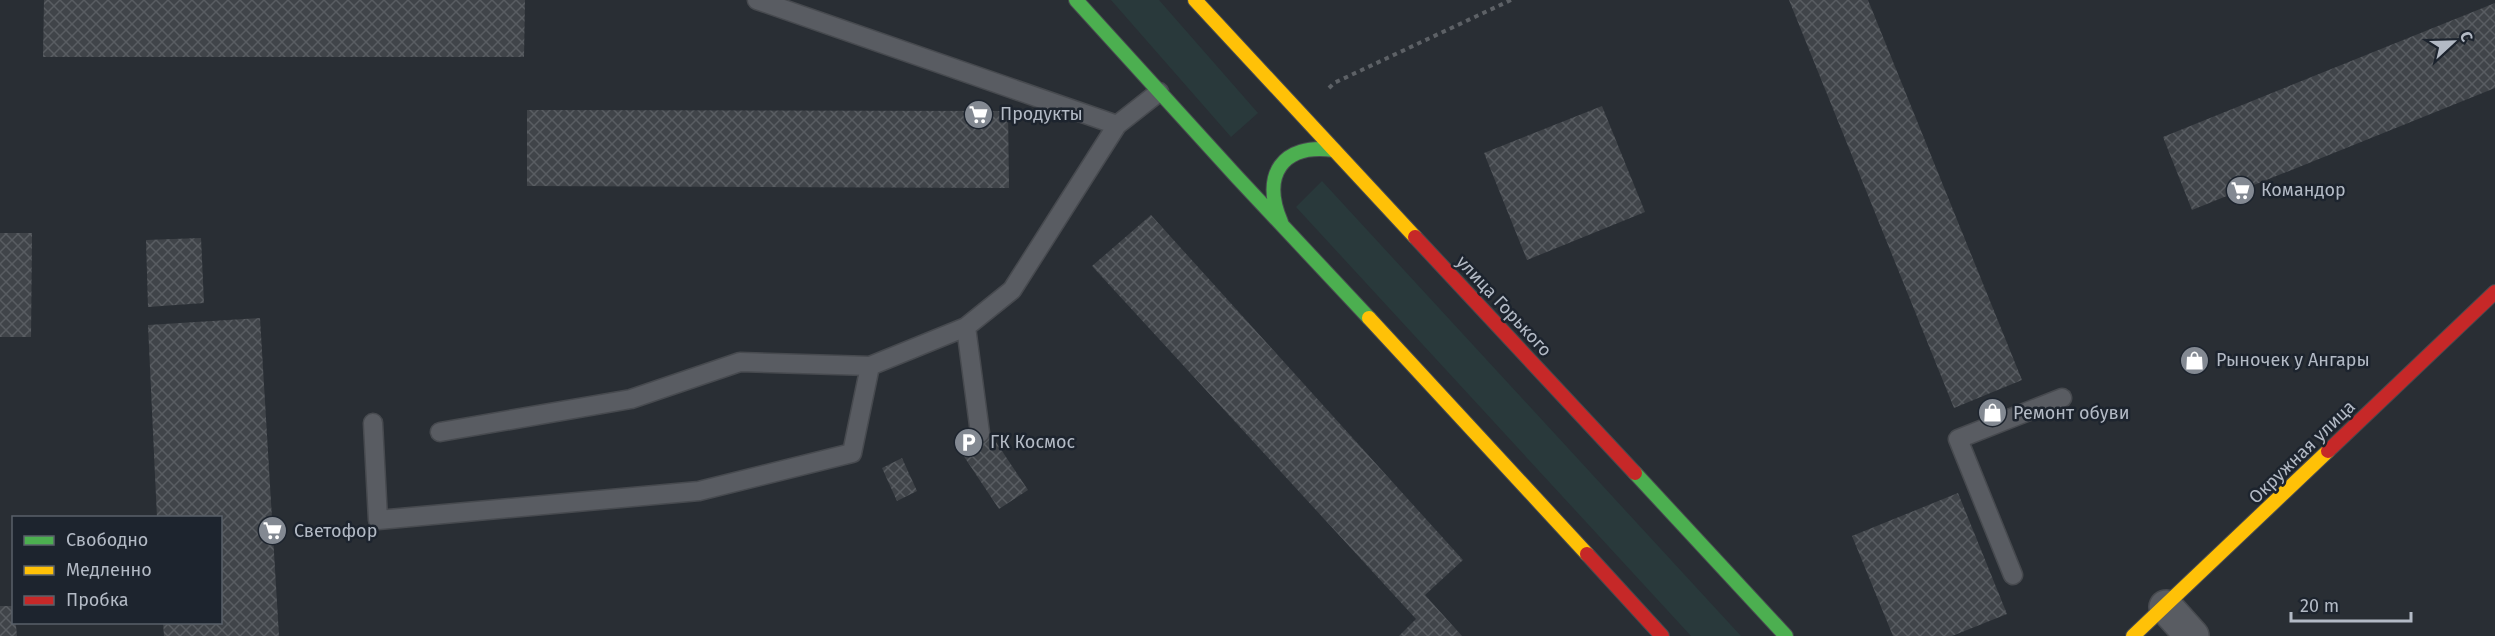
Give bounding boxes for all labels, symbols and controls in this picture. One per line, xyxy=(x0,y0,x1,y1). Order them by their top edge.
north arrow xyxy=(2423,12,2483,72)
text: С xyxy=(2456,29,2477,45)
supermarket icon: Продукты xyxy=(963,98,995,130)
place label: Продукты xyxy=(1000,103,1083,125)
supermarket icon: Командор xyxy=(2224,174,2256,206)
place label: Командор xyxy=(2261,179,2346,201)
street label: улица Горького xyxy=(1452,251,1556,361)
shop icon: Рыночек у Ангары xyxy=(2179,344,2211,376)
place label: Рыночек у Ангары xyxy=(2216,349,2370,371)
street label: Окружная улица xyxy=(2244,396,2360,508)
shop icon: Ремонт обуви xyxy=(1976,397,2008,429)
place label: Ремонт обуви xyxy=(2013,402,2130,424)
parking icon: ГК Космос xyxy=(953,426,985,458)
place label: ГК Космос xyxy=(990,431,1076,453)
supermarket icon: Светофор xyxy=(257,515,289,547)
legend xyxy=(12,516,222,624)
place label: Светофор xyxy=(294,520,377,542)
text: Свободно xyxy=(66,529,148,551)
text: Медленно xyxy=(66,559,152,581)
scale bar xyxy=(2291,585,2411,623)
text: Пробка xyxy=(66,589,129,611)
text: 20 m xyxy=(2300,595,2339,617)

